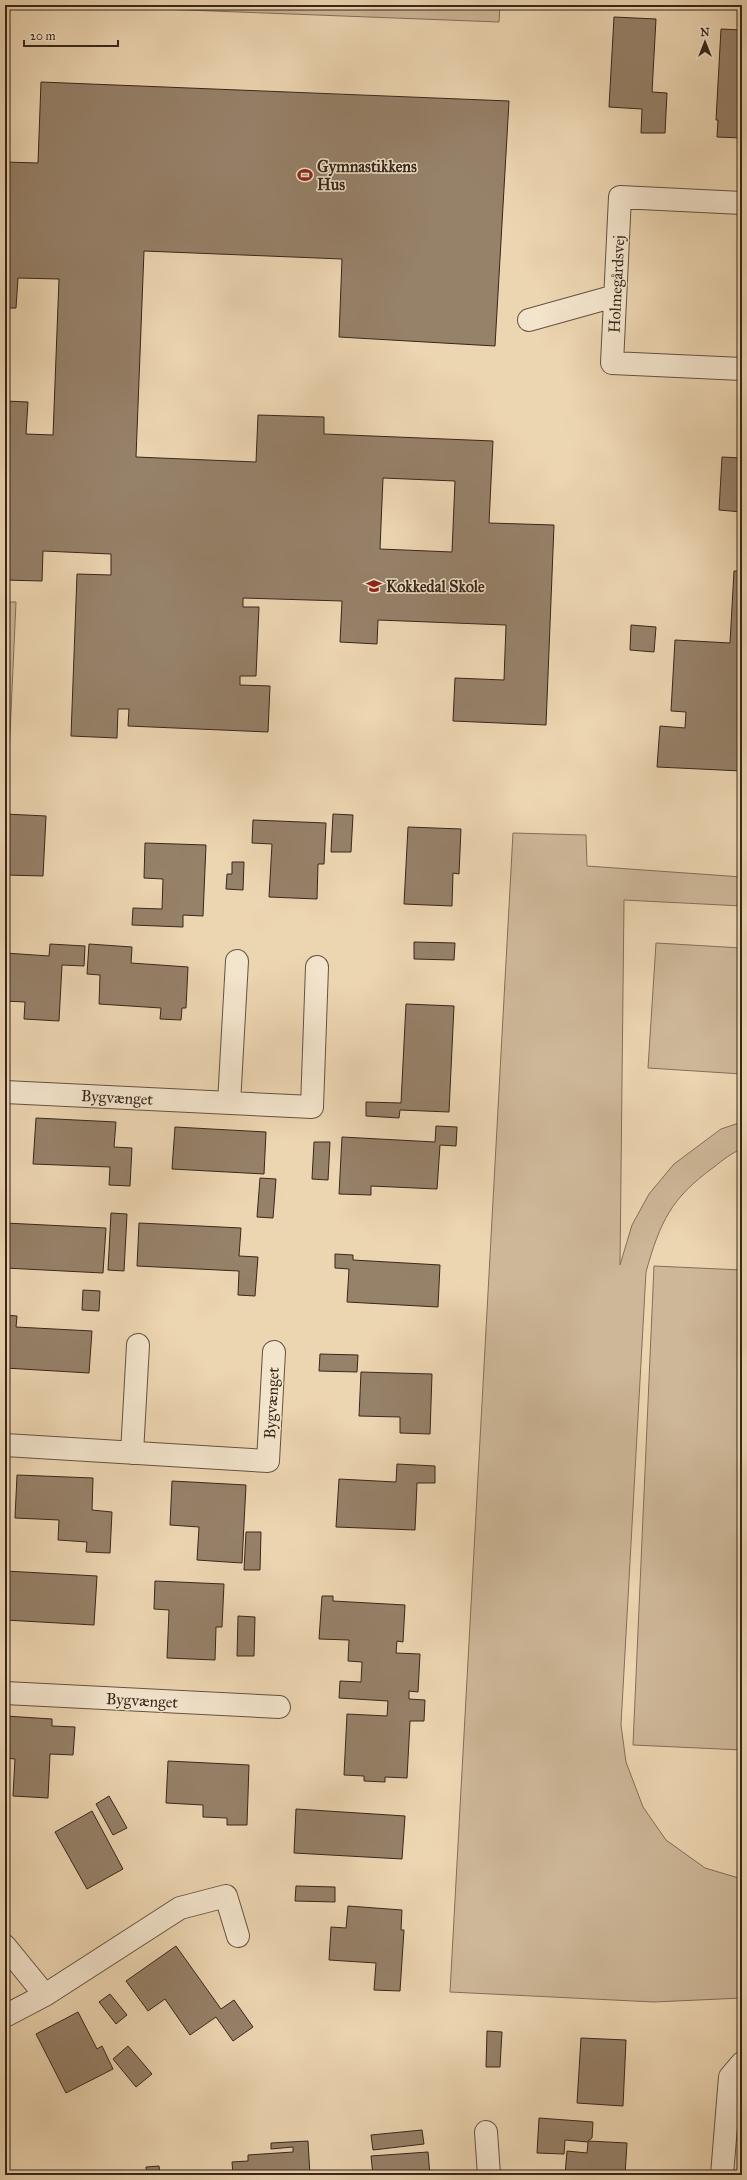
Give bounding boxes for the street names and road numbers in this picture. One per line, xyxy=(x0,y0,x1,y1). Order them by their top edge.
street label: Holmegårdsvej xyxy=(604,234,630,334)
street label: Bygvænget xyxy=(80,1086,154,1110)
street label: Bygvænget xyxy=(260,1366,284,1440)
street label: Bygvænget xyxy=(105,1689,179,1713)

